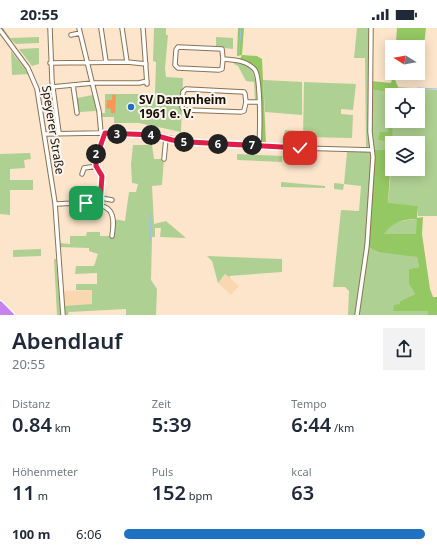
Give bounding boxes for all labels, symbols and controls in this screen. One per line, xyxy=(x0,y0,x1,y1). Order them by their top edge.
text: 20:55 xyxy=(20,4,59,24)
north arrow xyxy=(385,40,425,80)
map controls xyxy=(385,40,425,176)
street label: Speyerer Straße xyxy=(38,84,69,176)
button: locate xyxy=(385,88,425,128)
place label: SV Dammheim 1961 e. V. xyxy=(139,91,226,122)
marker: SV Dammheim 1961 e. V. xyxy=(126,102,136,112)
pin: 3 xyxy=(107,124,127,144)
pin: 4 xyxy=(141,125,161,145)
text: 3 xyxy=(114,126,120,141)
text: 4 xyxy=(148,127,154,142)
pin xyxy=(283,131,317,165)
pin: 5 xyxy=(174,132,194,152)
text: 5 xyxy=(181,134,187,149)
pin: 6 xyxy=(208,134,228,154)
pin: 7 xyxy=(242,135,262,155)
text: 6 xyxy=(215,136,221,151)
button: layers xyxy=(385,136,425,176)
text: 7 xyxy=(249,137,255,152)
icon: check xyxy=(289,137,311,159)
pin: 2 xyxy=(86,144,106,164)
text: 2 xyxy=(93,146,99,161)
pin xyxy=(69,186,103,220)
icon: arrive xyxy=(75,192,97,214)
text: Abendlauf xyxy=(12,325,123,355)
button: share xyxy=(383,328,425,370)
text: 20:55 xyxy=(12,355,45,373)
text: Distanz xyxy=(12,396,50,411)
text: Zeit xyxy=(152,396,171,411)
text: Tempo xyxy=(291,396,327,411)
text: 0.84 xyxy=(12,411,52,438)
text: 5:39 xyxy=(152,411,192,438)
text: 6:44 xyxy=(291,411,331,438)
text: km xyxy=(52,420,71,435)
text: /km xyxy=(331,420,354,435)
text: Höhenmeter xyxy=(12,464,78,479)
text: Puls xyxy=(152,464,173,479)
text: kcal xyxy=(291,464,312,479)
text: 11 xyxy=(12,479,35,506)
text: 152 xyxy=(152,479,186,506)
text: 63 xyxy=(291,479,314,506)
text: m xyxy=(35,488,48,503)
text: bpm xyxy=(186,488,213,503)
text: 100 m xyxy=(12,525,50,543)
text: 6:06 xyxy=(76,525,102,543)

